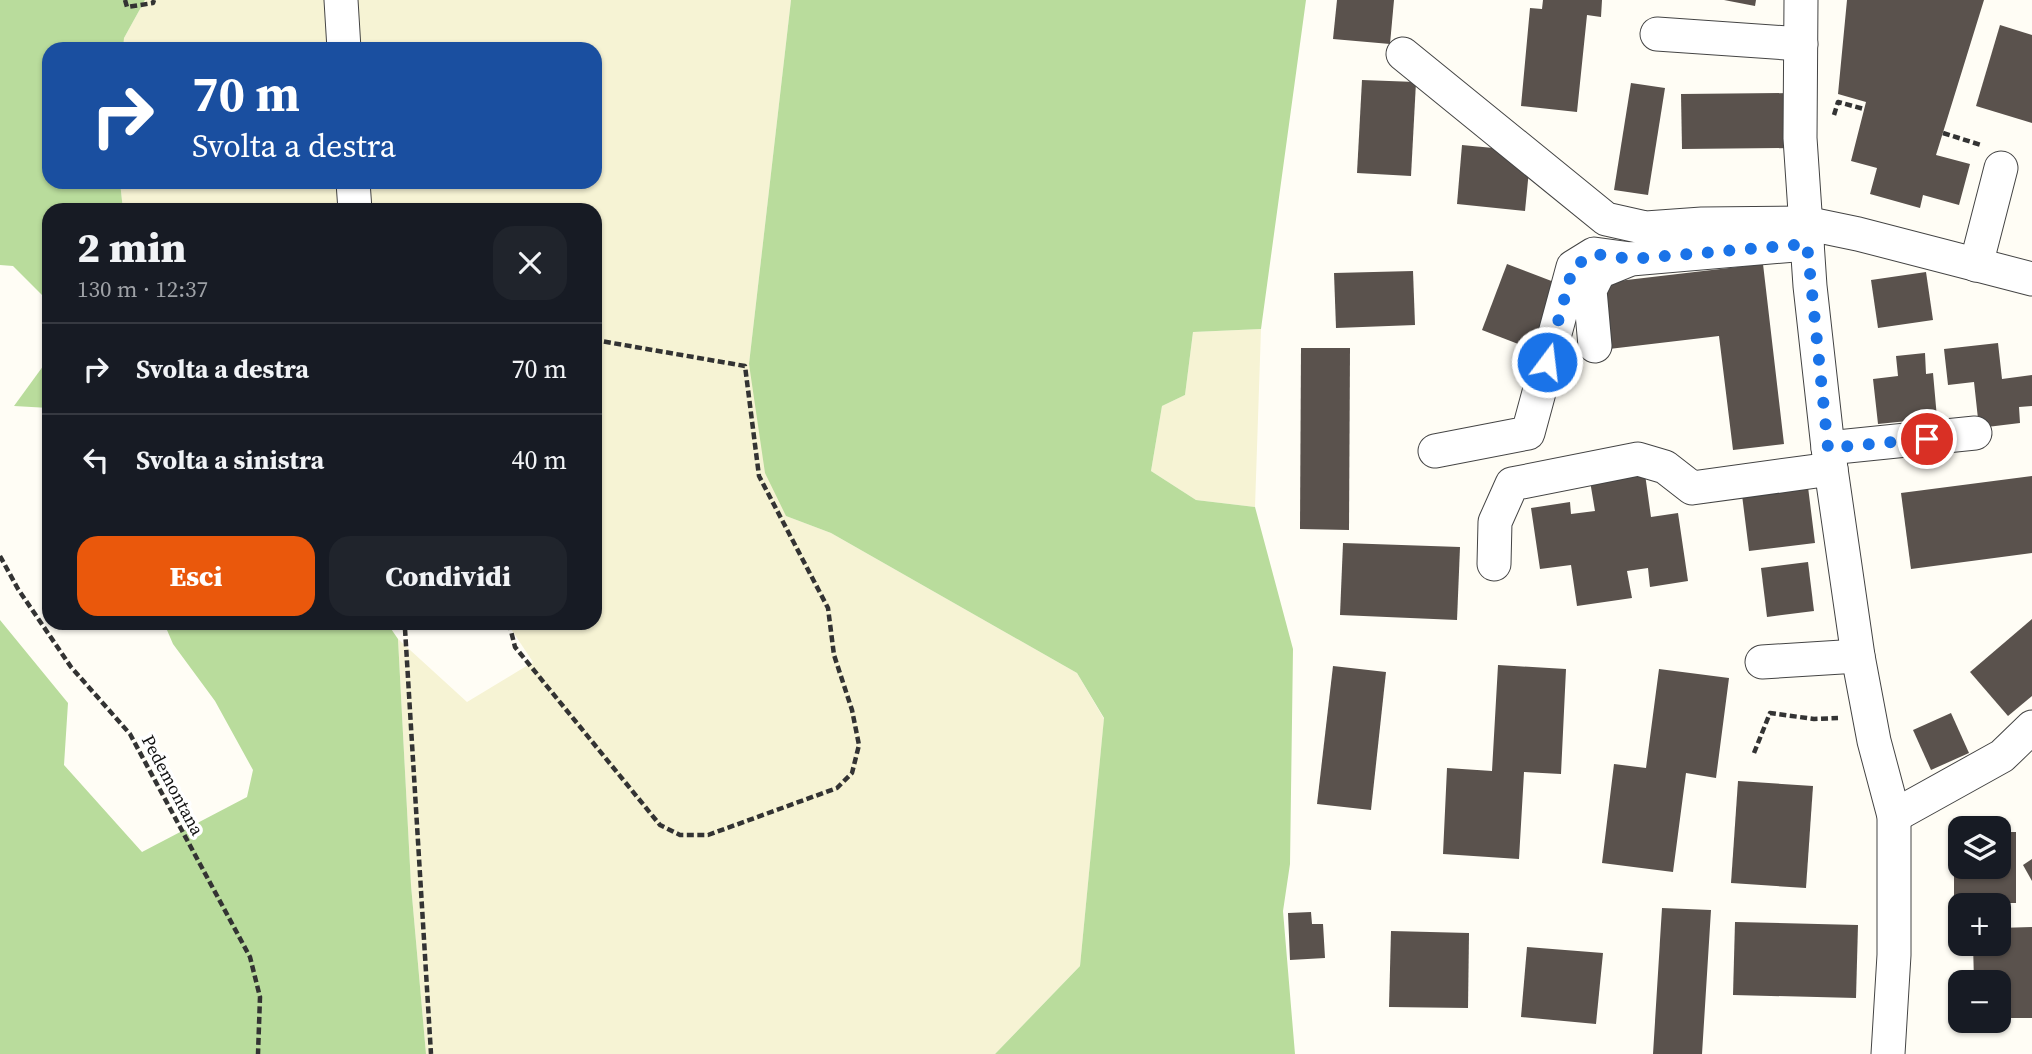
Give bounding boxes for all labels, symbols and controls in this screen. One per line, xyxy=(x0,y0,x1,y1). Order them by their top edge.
text: 70 m xyxy=(192,60,300,127)
icon: right xyxy=(77,70,168,161)
text: Svolta a destra xyxy=(192,124,396,168)
text: 2 min xyxy=(77,218,187,276)
button: close xyxy=(493,226,567,300)
text: 130 m · 12:37 xyxy=(77,273,208,305)
position arrow xyxy=(1510,325,1584,399)
icon: right xyxy=(77,350,115,388)
text: Svolta a destra xyxy=(136,351,309,387)
text: 70 m xyxy=(512,351,567,387)
pin xyxy=(1897,409,1957,469)
icon: arrive xyxy=(1908,420,1946,458)
icon: left xyxy=(77,441,115,479)
text: Svolta a sinistra xyxy=(136,442,324,478)
text: 40 m xyxy=(512,442,567,478)
button: Esci xyxy=(77,536,315,616)
button: Condividi xyxy=(329,536,567,616)
street label: Pedemontana xyxy=(136,730,210,840)
map controls xyxy=(1948,816,2011,1033)
button: layers xyxy=(1948,816,2011,879)
button: + xyxy=(1948,893,2011,956)
button: − xyxy=(1948,970,2011,1033)

